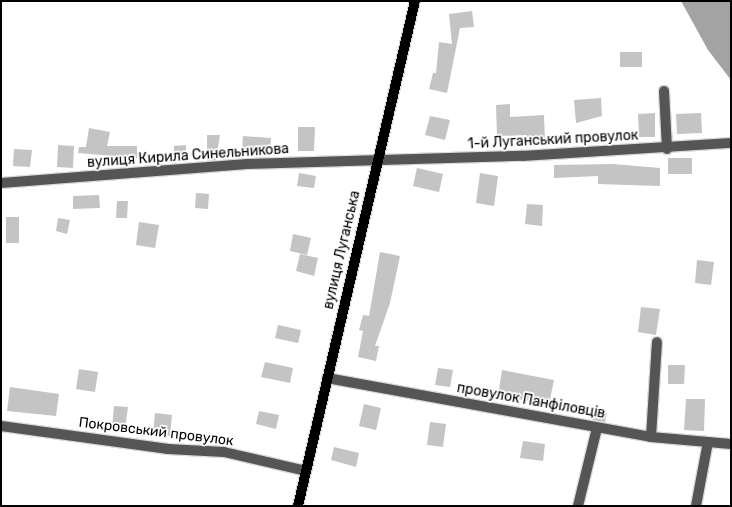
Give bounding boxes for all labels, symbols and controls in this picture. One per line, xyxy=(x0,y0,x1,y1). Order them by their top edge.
street label: 1-й Луганський провулок xyxy=(467,127,639,153)
street label: вулиця Кирила Синельникова xyxy=(87,141,289,171)
street label: вулиця Луганська xyxy=(320,189,364,311)
street label: провулок Панфіловців xyxy=(455,380,607,422)
street label: Покровський провулок xyxy=(78,414,234,450)

